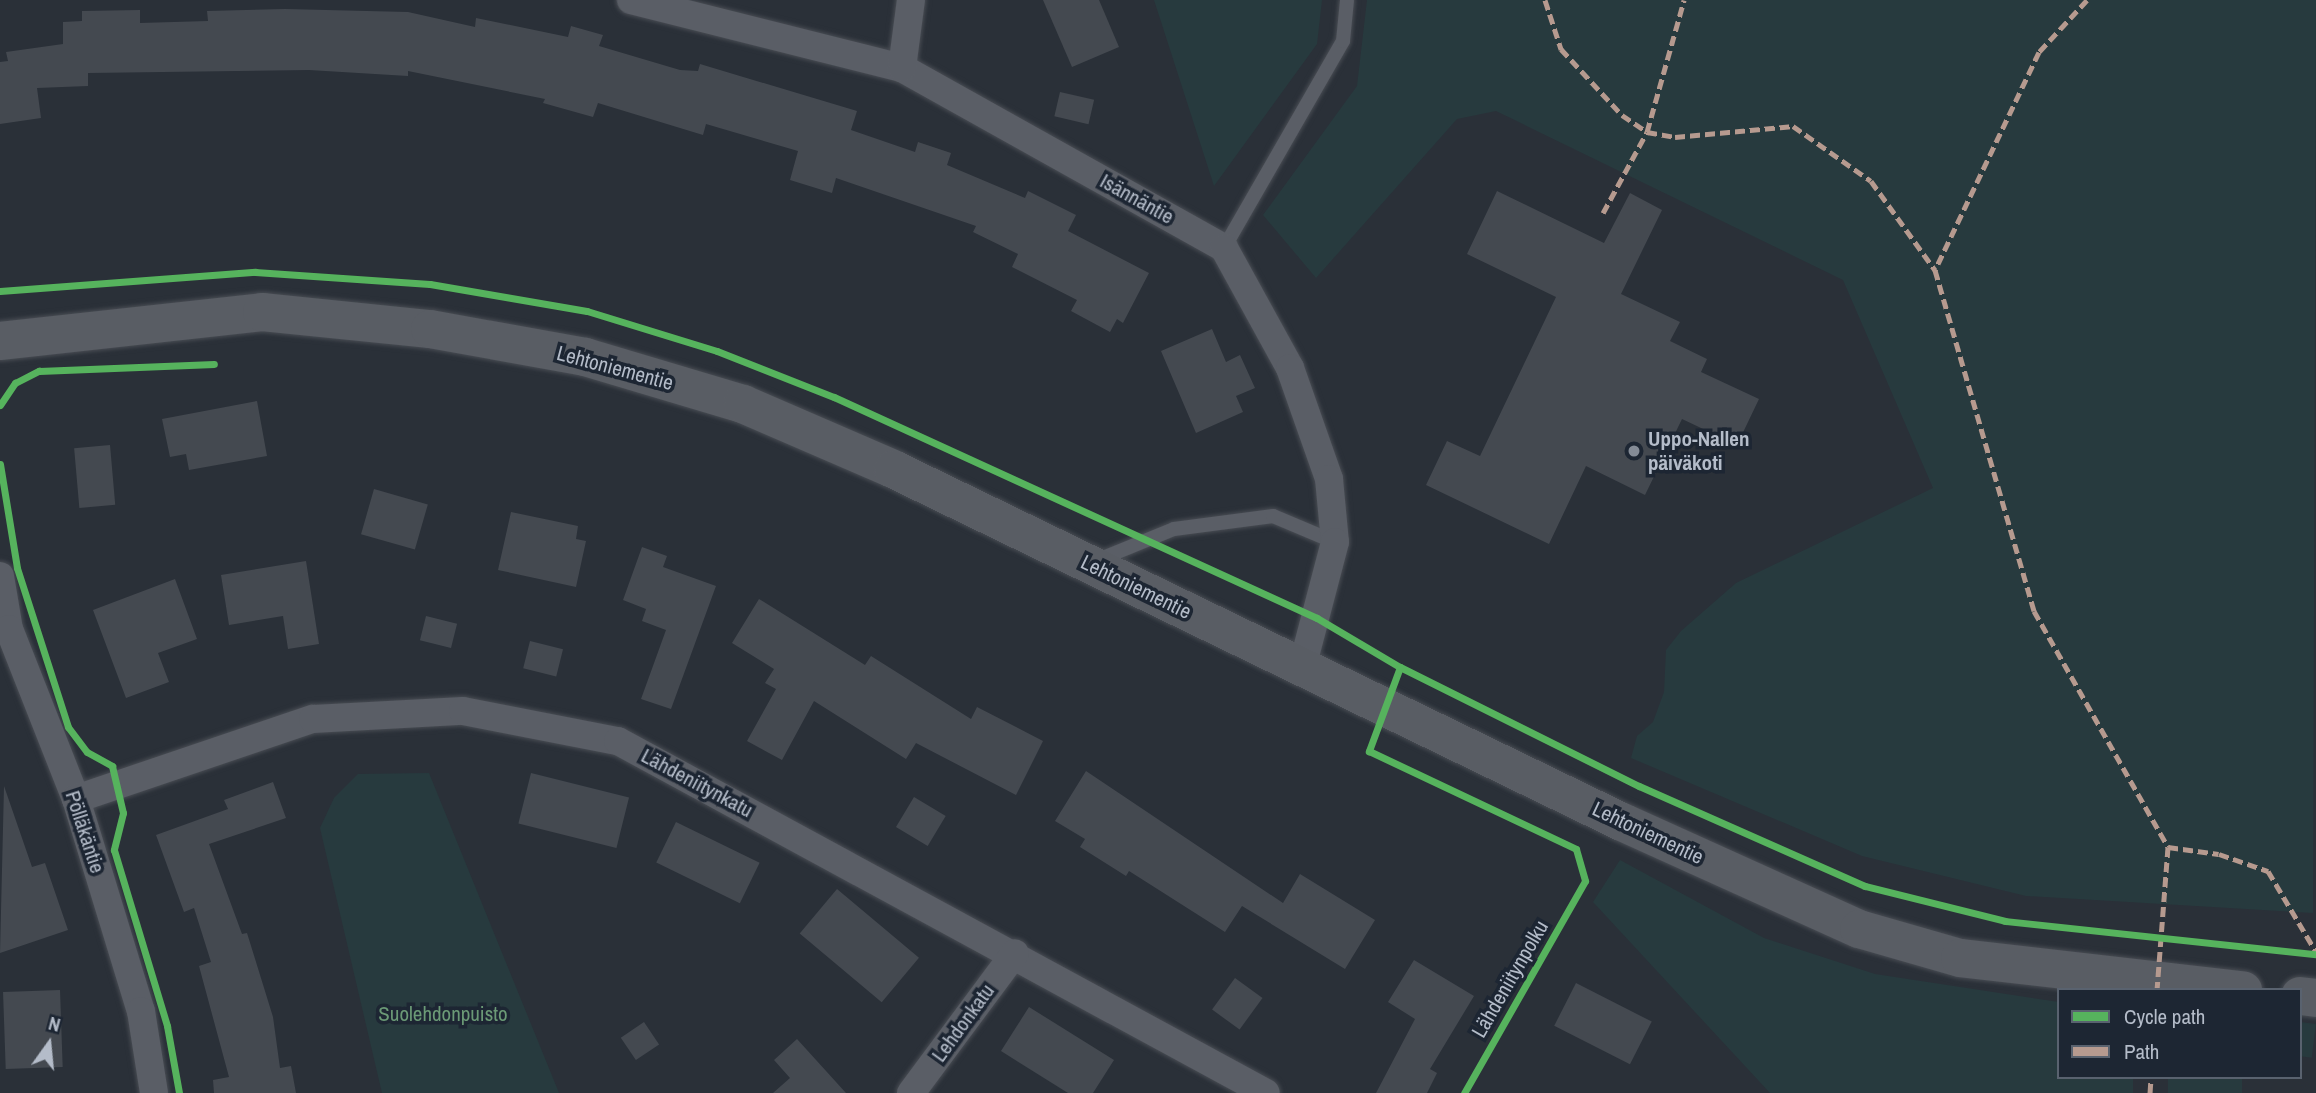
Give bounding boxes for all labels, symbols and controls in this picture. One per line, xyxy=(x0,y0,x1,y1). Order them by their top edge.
street label: Isännäntie xyxy=(1096,168,1178,230)
street label: Lehtoniementie xyxy=(554,340,676,396)
place label: Uppo-Nallen päiväkoti xyxy=(1648,426,1749,476)
marker: Uppo-Nallen päiväkoti xyxy=(1626,443,1642,459)
street label: Lehtoniementie xyxy=(1077,549,1195,625)
street label: Lähdeniitynkatu xyxy=(637,743,757,823)
street label: Pölläkäntie xyxy=(60,788,110,876)
street label: Lehtoniementie xyxy=(1588,796,1708,870)
street label: Lähdeniitynpolku xyxy=(1466,916,1554,1042)
street label: Lehdonkatu xyxy=(926,979,1000,1067)
legend xyxy=(2057,988,2302,1079)
park label: Suolehdonpuisto xyxy=(378,1001,508,1027)
text: Cycle path xyxy=(2124,1002,2205,1031)
north arrow xyxy=(14,1009,84,1079)
text: N xyxy=(46,1010,63,1038)
text: Path xyxy=(2124,1037,2159,1066)

